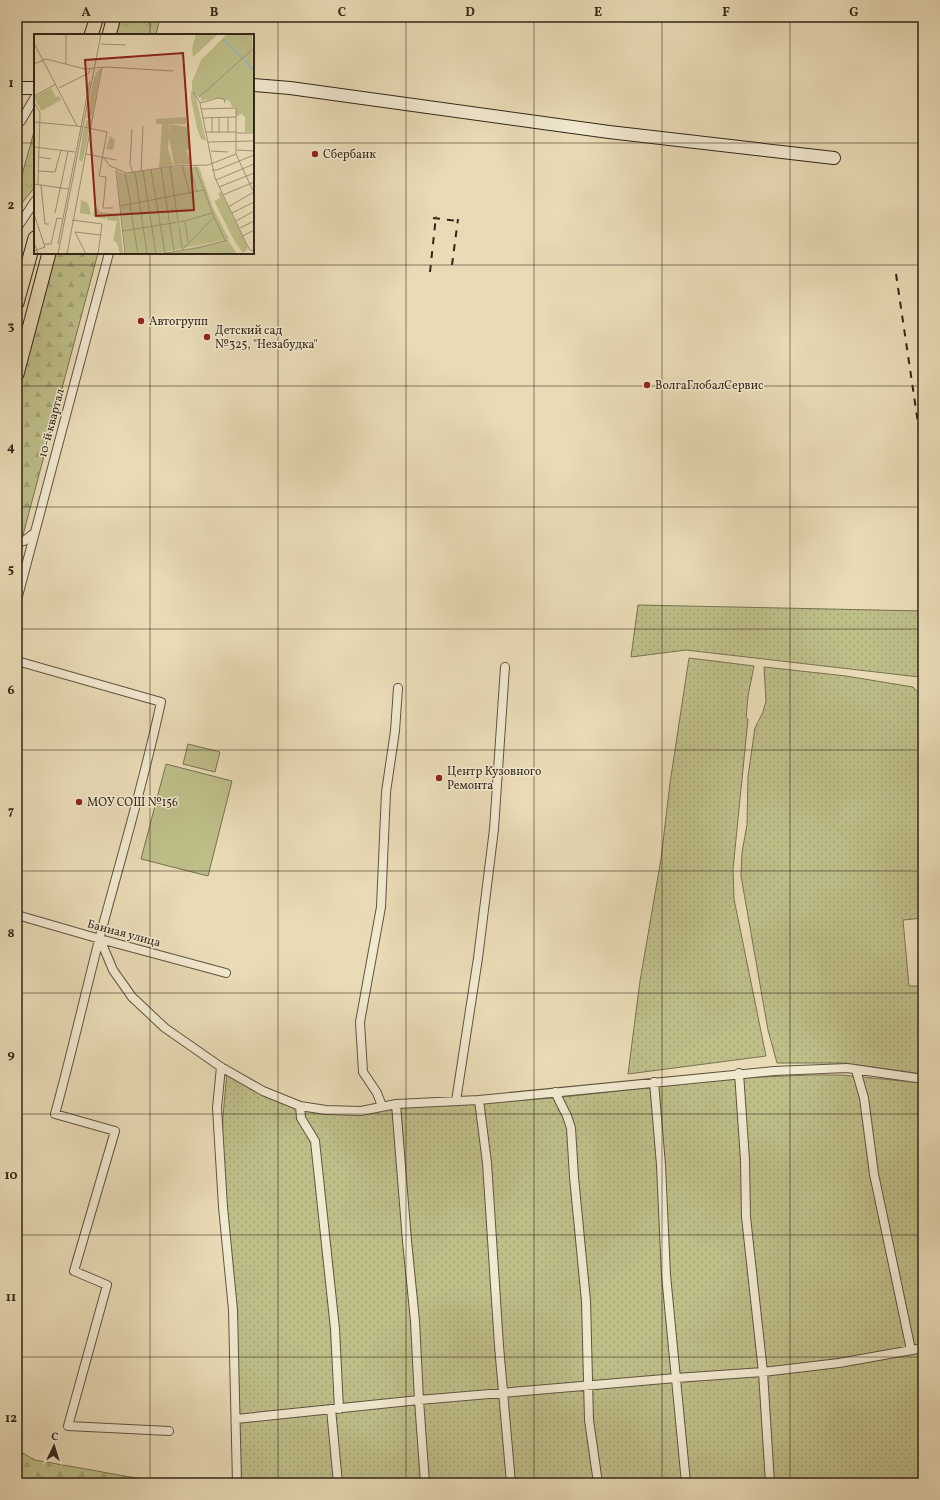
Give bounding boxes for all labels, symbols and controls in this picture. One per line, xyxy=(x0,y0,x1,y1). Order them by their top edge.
text: A xyxy=(81,4,91,22)
text: B xyxy=(210,4,219,22)
text: C xyxy=(338,4,346,22)
text: D xyxy=(465,4,475,22)
text: E xyxy=(594,4,602,22)
text: F xyxy=(722,4,730,22)
text: G xyxy=(849,4,859,22)
inset map xyxy=(34,34,254,254)
text: 1 xyxy=(8,75,14,93)
place label: Сбербанк xyxy=(323,147,376,163)
marker: Сбербанк xyxy=(310,149,320,159)
text: 2 xyxy=(8,197,15,215)
place label: Автогрупп xyxy=(149,314,208,330)
marker: Автогрупп xyxy=(136,316,146,326)
text: 3 xyxy=(8,318,15,336)
place label: Детский сад №325, "Незабудка" xyxy=(215,323,318,353)
marker: Детский сад №325, "Незабудка" xyxy=(202,332,212,342)
place label: ВолгаГлобалСервис xyxy=(655,378,763,394)
marker: ВолгаГлобалСервис xyxy=(642,380,652,390)
street label: 10-й квартал xyxy=(35,387,69,459)
text: 4 xyxy=(7,439,15,457)
text: 5 xyxy=(8,561,14,579)
text: 6 xyxy=(7,682,15,700)
place label: Центр Кузовного Ремонта xyxy=(447,764,541,794)
marker: Центр Кузовного Ремонта xyxy=(434,773,444,783)
place label: МОУ СОШ №156 xyxy=(87,795,178,811)
marker: МОУ СОШ №156 xyxy=(74,797,84,807)
text: 7 xyxy=(8,803,14,821)
street label: Банная улица xyxy=(85,916,162,951)
text: 8 xyxy=(7,925,15,943)
text: 9 xyxy=(7,1046,15,1064)
text: 10 xyxy=(4,1167,18,1185)
text: 11 xyxy=(6,1289,16,1307)
text: 12 xyxy=(5,1410,17,1428)
north arrow xyxy=(34,1426,74,1466)
text: С xyxy=(51,1430,59,1445)

